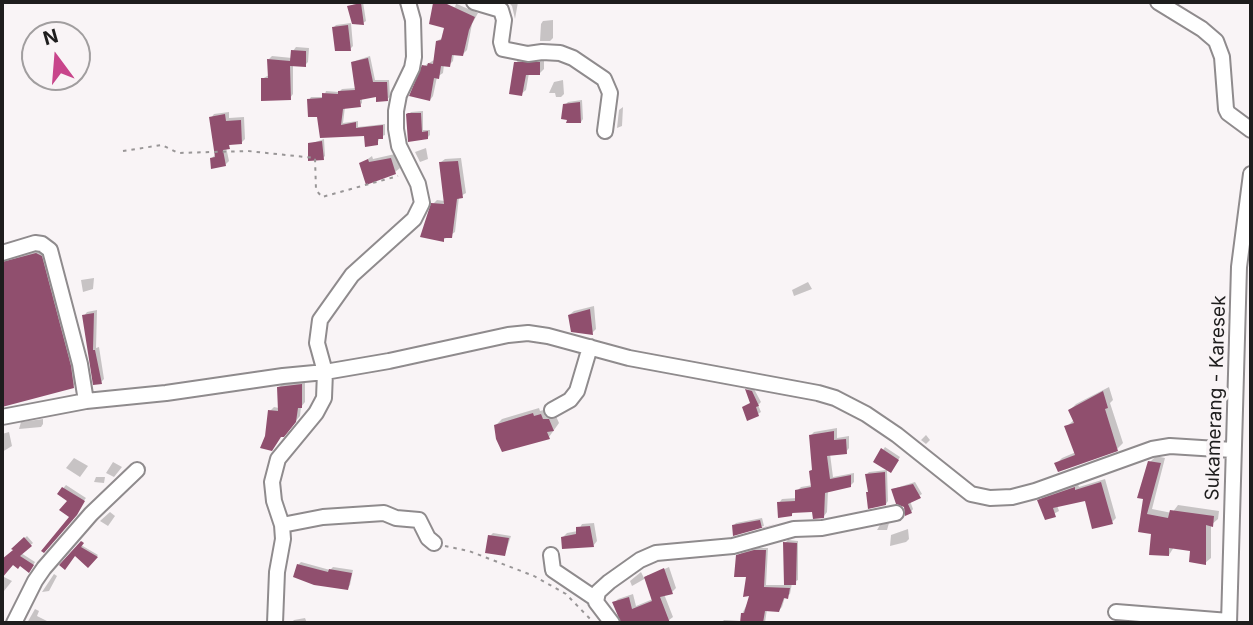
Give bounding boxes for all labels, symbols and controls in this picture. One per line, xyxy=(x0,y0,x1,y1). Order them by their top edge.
north arrow xyxy=(21,21,91,91)
text: N xyxy=(40,24,61,50)
street label: Sukamerang - Karesek xyxy=(1201,295,1231,501)

